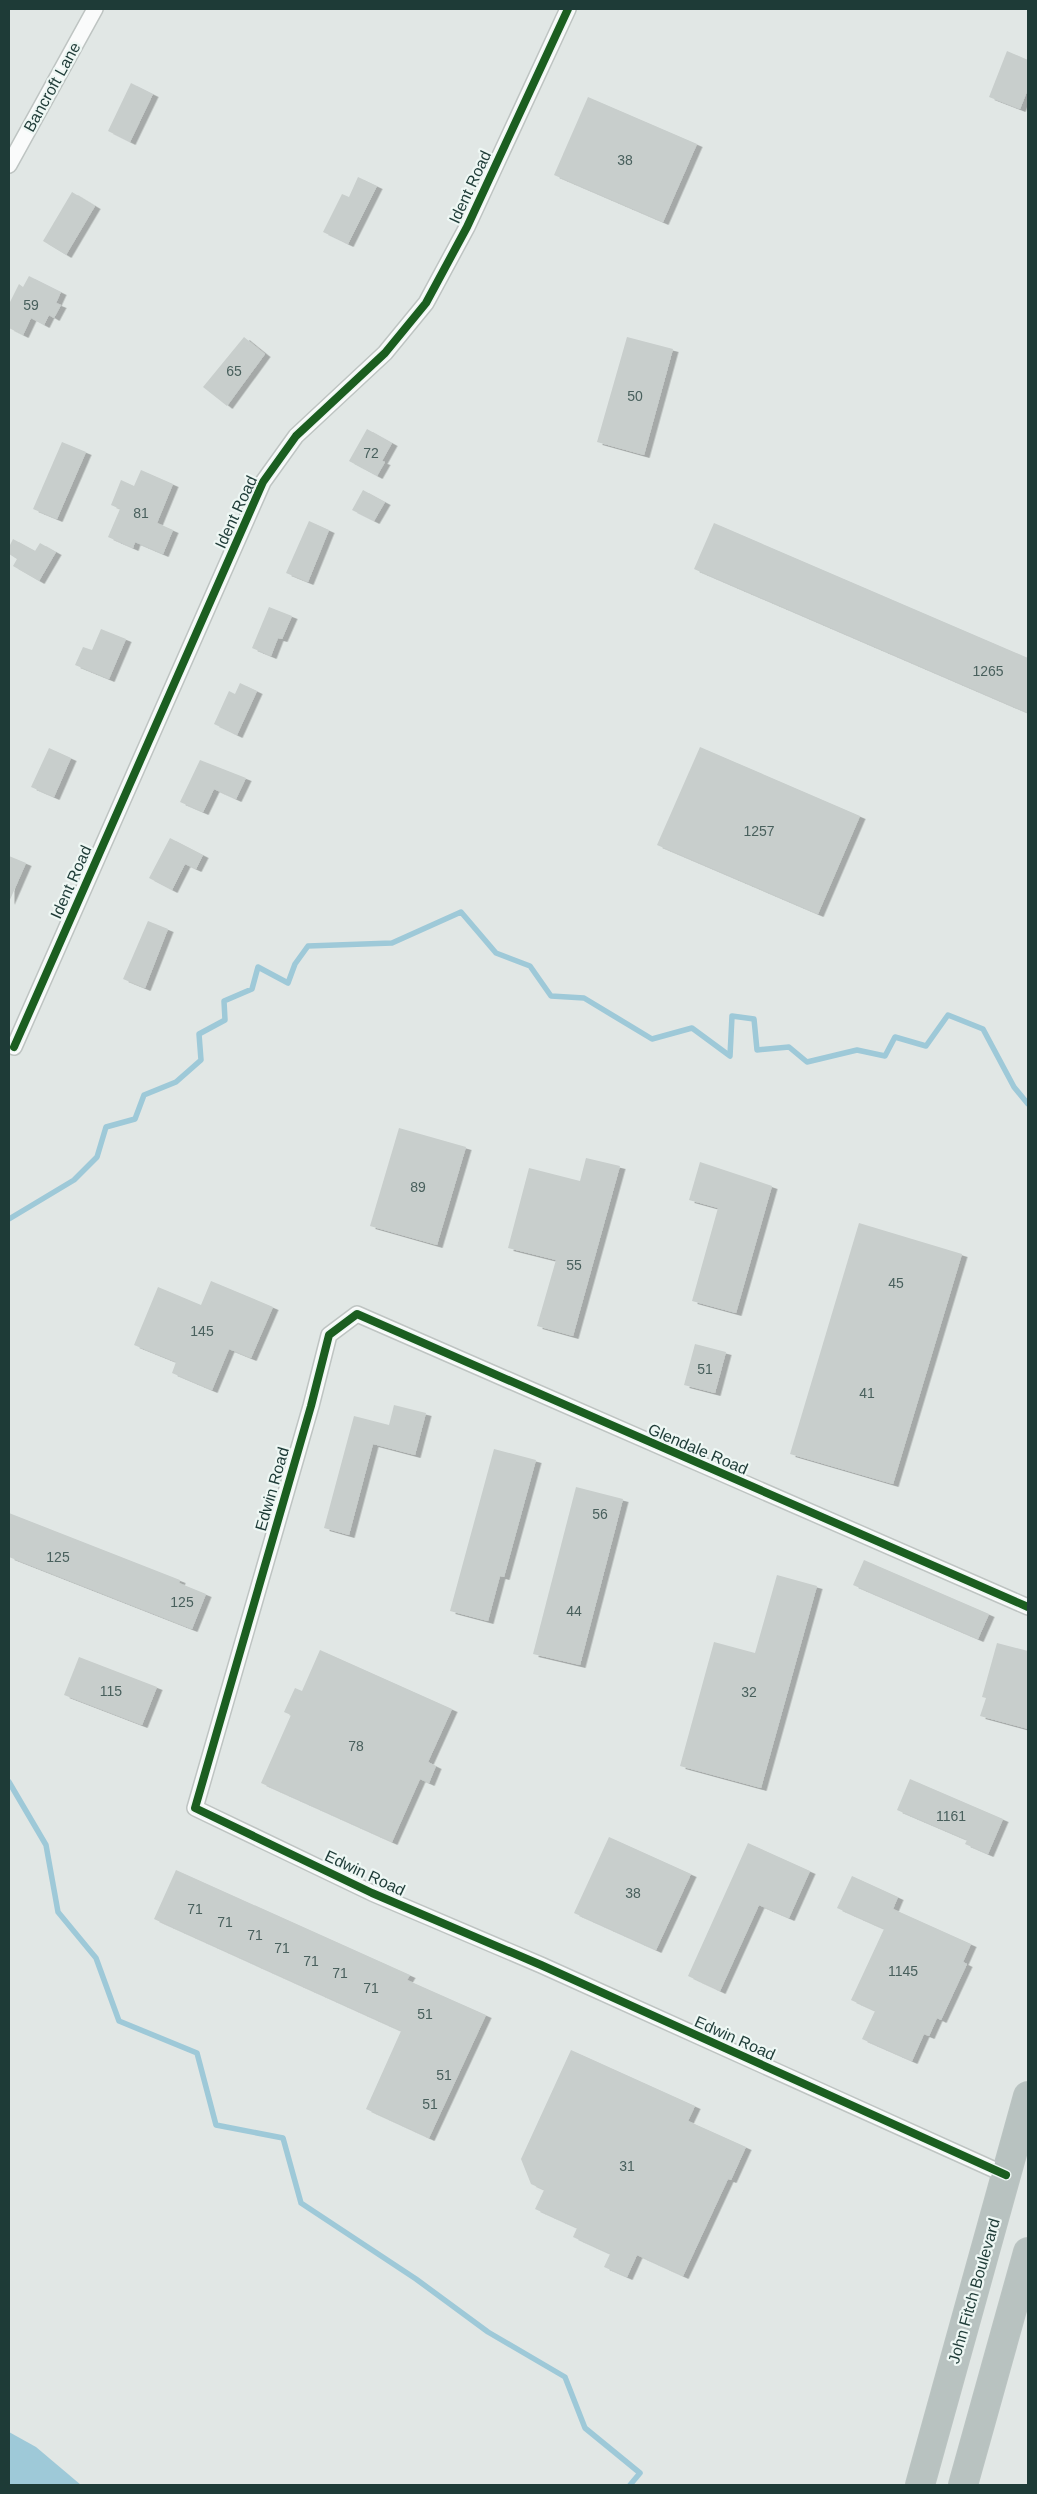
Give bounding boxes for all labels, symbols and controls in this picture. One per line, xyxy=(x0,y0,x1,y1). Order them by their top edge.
street label: Bancroft Lane xyxy=(20,39,84,135)
street label: Ident Road xyxy=(446,148,494,226)
house number: 38 xyxy=(617,152,633,168)
house number: 59 xyxy=(23,297,39,313)
house number: 65 xyxy=(226,363,242,379)
house number: 50 xyxy=(627,388,643,404)
house number: 72 xyxy=(363,445,379,461)
street label: Ident Road xyxy=(212,473,260,551)
house number: 81 xyxy=(133,505,149,521)
house number: 1265 xyxy=(972,663,1004,679)
house number: 1257 xyxy=(743,823,775,839)
street label: Ident Road xyxy=(47,843,95,921)
house number: 89 xyxy=(410,1179,426,1195)
house number: 55 xyxy=(566,1257,582,1273)
house number: 45 xyxy=(888,1275,904,1291)
house number: 145 xyxy=(190,1323,214,1339)
house number: 51 xyxy=(697,1361,713,1377)
house number: 41 xyxy=(859,1385,875,1401)
street label: Glendale Road xyxy=(646,1420,750,1478)
street label: Edwin Road xyxy=(252,1445,292,1533)
house number: 56 xyxy=(592,1506,608,1522)
house number: 125 xyxy=(46,1549,70,1565)
house number: 125 xyxy=(170,1594,194,1610)
house number: 44 xyxy=(566,1603,582,1619)
house number: 115 xyxy=(100,1683,122,1699)
house number: 32 xyxy=(741,1684,757,1700)
house number: 78 xyxy=(348,1738,364,1754)
house number: 1161 xyxy=(936,1808,966,1824)
street label: Edwin Road xyxy=(322,1847,408,1899)
house number: 38 xyxy=(625,1885,641,1901)
house number: 71 xyxy=(187,1901,203,1917)
house number: 71 xyxy=(217,1914,233,1930)
house number: 71 xyxy=(247,1927,263,1943)
house number: 71 xyxy=(274,1940,290,1956)
house number: 71 xyxy=(303,1953,319,1969)
house number: 1145 xyxy=(888,1963,918,1979)
house number: 71 xyxy=(332,1965,348,1981)
house number: 71 xyxy=(363,1980,379,1996)
house number: 51 xyxy=(417,2006,433,2022)
street label: Edwin Road xyxy=(692,2013,778,2063)
house number: 51 xyxy=(436,2067,452,2083)
house number: 51 xyxy=(422,2096,438,2112)
house number: 31 xyxy=(619,2158,635,2174)
street label: John Fitch Boulevard xyxy=(945,2216,1003,2366)

